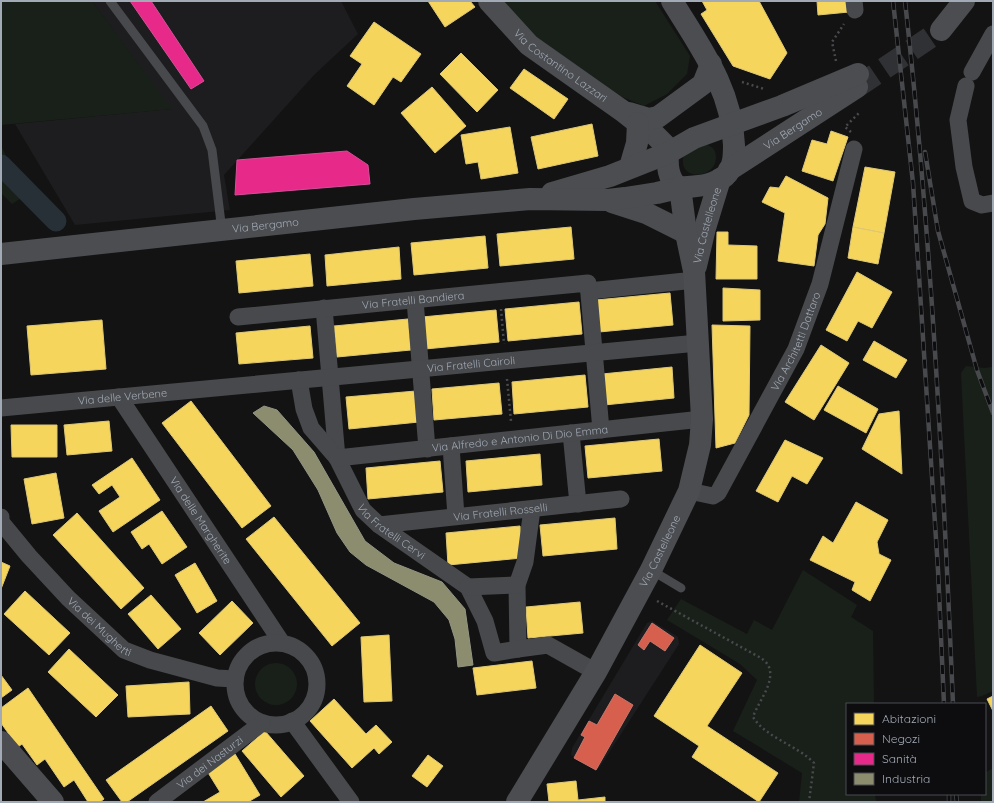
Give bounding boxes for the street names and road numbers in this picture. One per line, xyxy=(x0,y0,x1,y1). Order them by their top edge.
street label: Via Costantino Lazzari xyxy=(511,26,610,105)
street label: Via Bergamo xyxy=(761,104,825,153)
street label: Via Castelleone xyxy=(690,185,724,265)
street label: Via Bergamo xyxy=(231,215,300,236)
street label: Via Fratelli Bandiera xyxy=(361,288,465,312)
street label: Via Architetti Dattaro xyxy=(768,290,824,393)
street label: Via Fratelli Cairoli xyxy=(426,353,516,375)
street label: Via delle Verbene xyxy=(77,386,168,408)
street label: Via Alfredo e Antonio Di Dio Emma xyxy=(431,422,609,455)
street label: Via delle Margherite xyxy=(167,474,235,567)
street label: Via Fratelli Rosselli xyxy=(453,500,548,524)
street label: Via Fratelli Cervi xyxy=(354,501,428,562)
street label: Via Castelleone xyxy=(636,513,683,589)
street label: Via dei Mughetti xyxy=(64,594,133,659)
street label: Via dei Nasturzi xyxy=(174,733,246,792)

